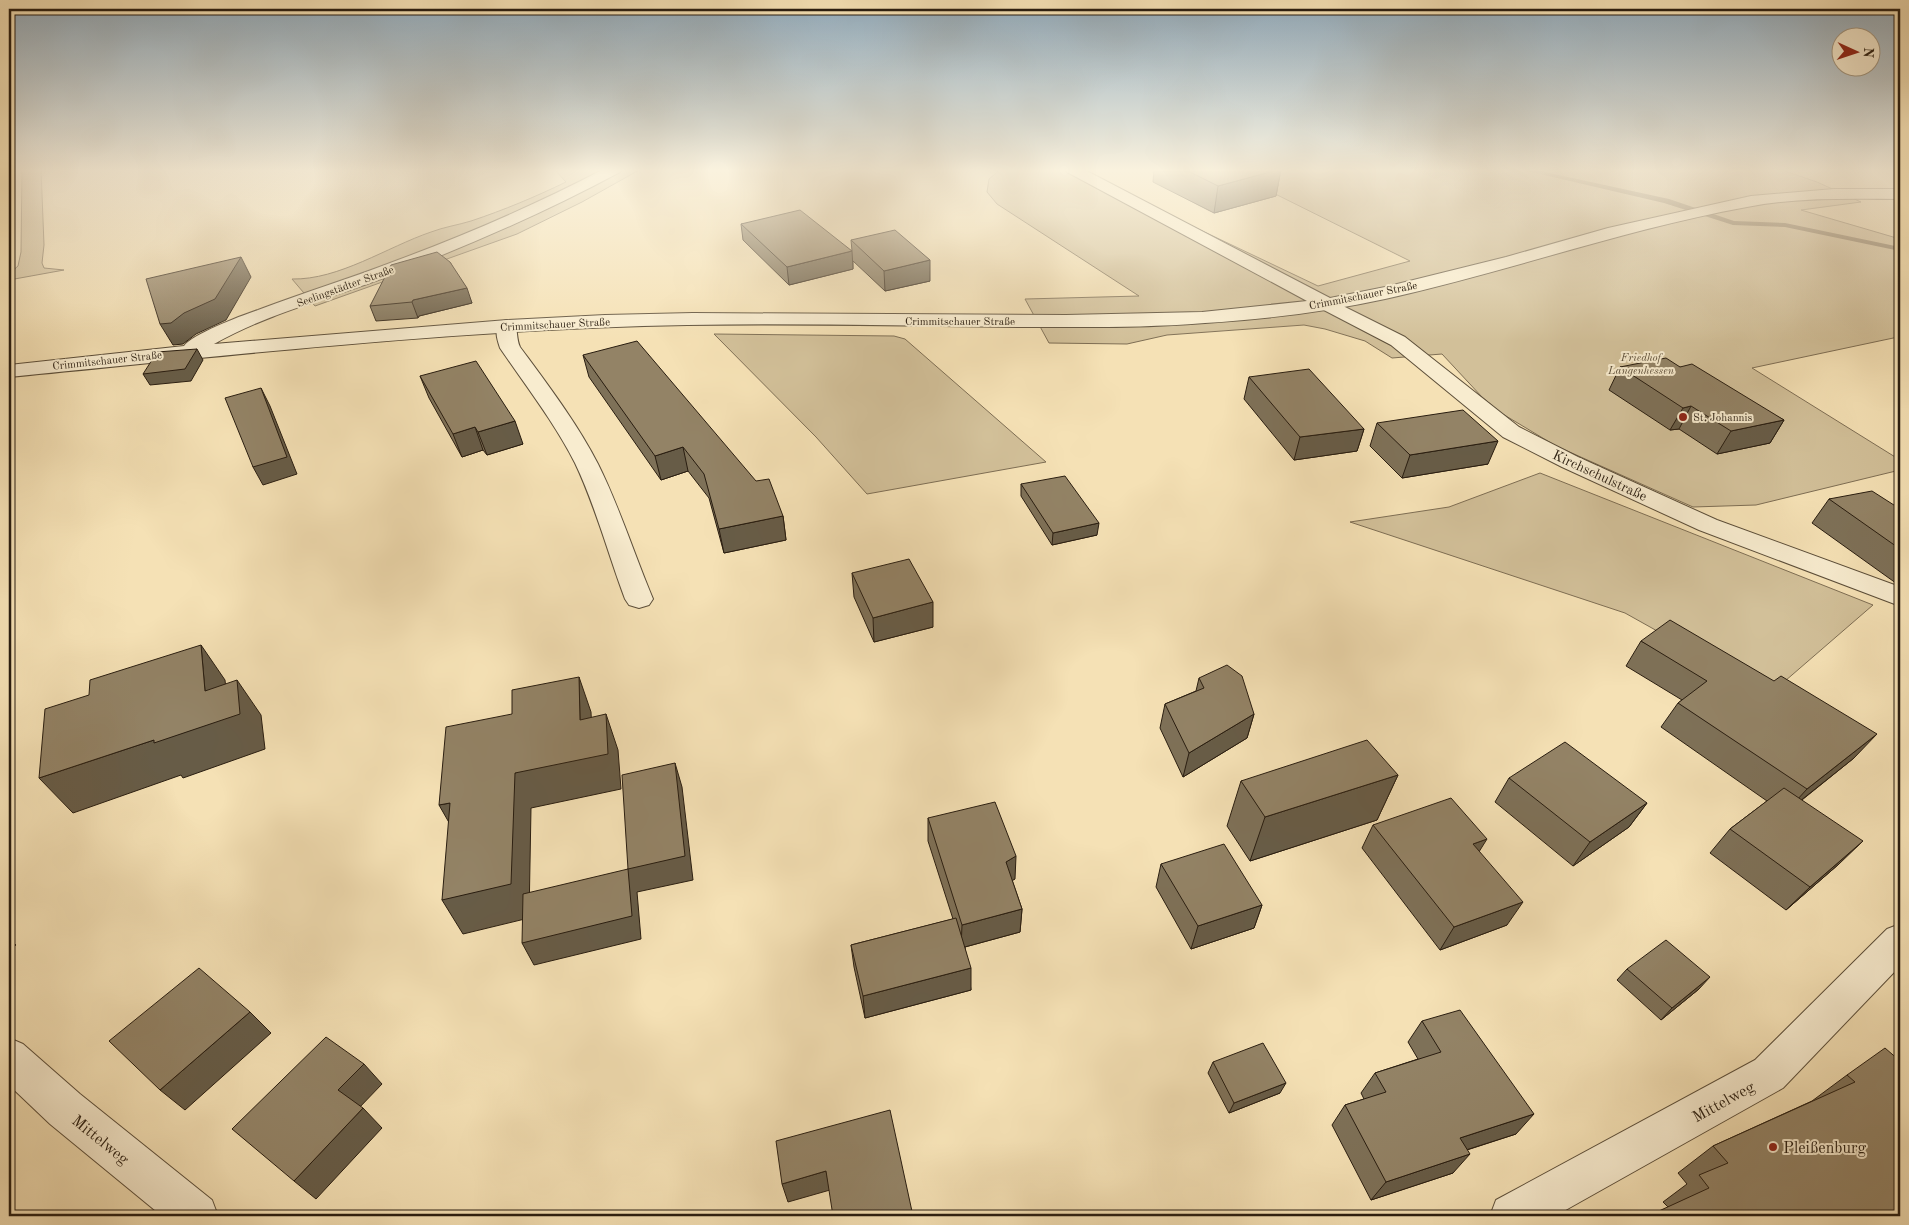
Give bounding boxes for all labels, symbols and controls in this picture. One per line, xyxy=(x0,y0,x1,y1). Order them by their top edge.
north arrow xyxy=(1832,28,1882,78)
text: N xyxy=(1861,47,1875,59)
street label: Seelingstädter Straße xyxy=(295,265,396,310)
street label: Crimmitschauer Straße xyxy=(1308,281,1418,312)
street label: Crimmitschauer Straße xyxy=(500,317,610,334)
street label: Crimmitschauer Straße xyxy=(905,317,1015,328)
street label: Crimmitschauer Straße xyxy=(52,350,162,373)
park label: Friedhof Langenhessen xyxy=(1607,353,1675,377)
marker: St. Johannis xyxy=(1677,411,1689,423)
place label: St. Johannis xyxy=(1693,413,1752,424)
street label: Kirchschulstraße xyxy=(1550,448,1649,504)
street label: Mittelweg xyxy=(1690,1079,1758,1126)
street label: Mittelweg xyxy=(68,1113,132,1168)
marker: Pleißenburg xyxy=(1767,1141,1779,1153)
place label: Pleißenburg xyxy=(1783,1141,1867,1157)

